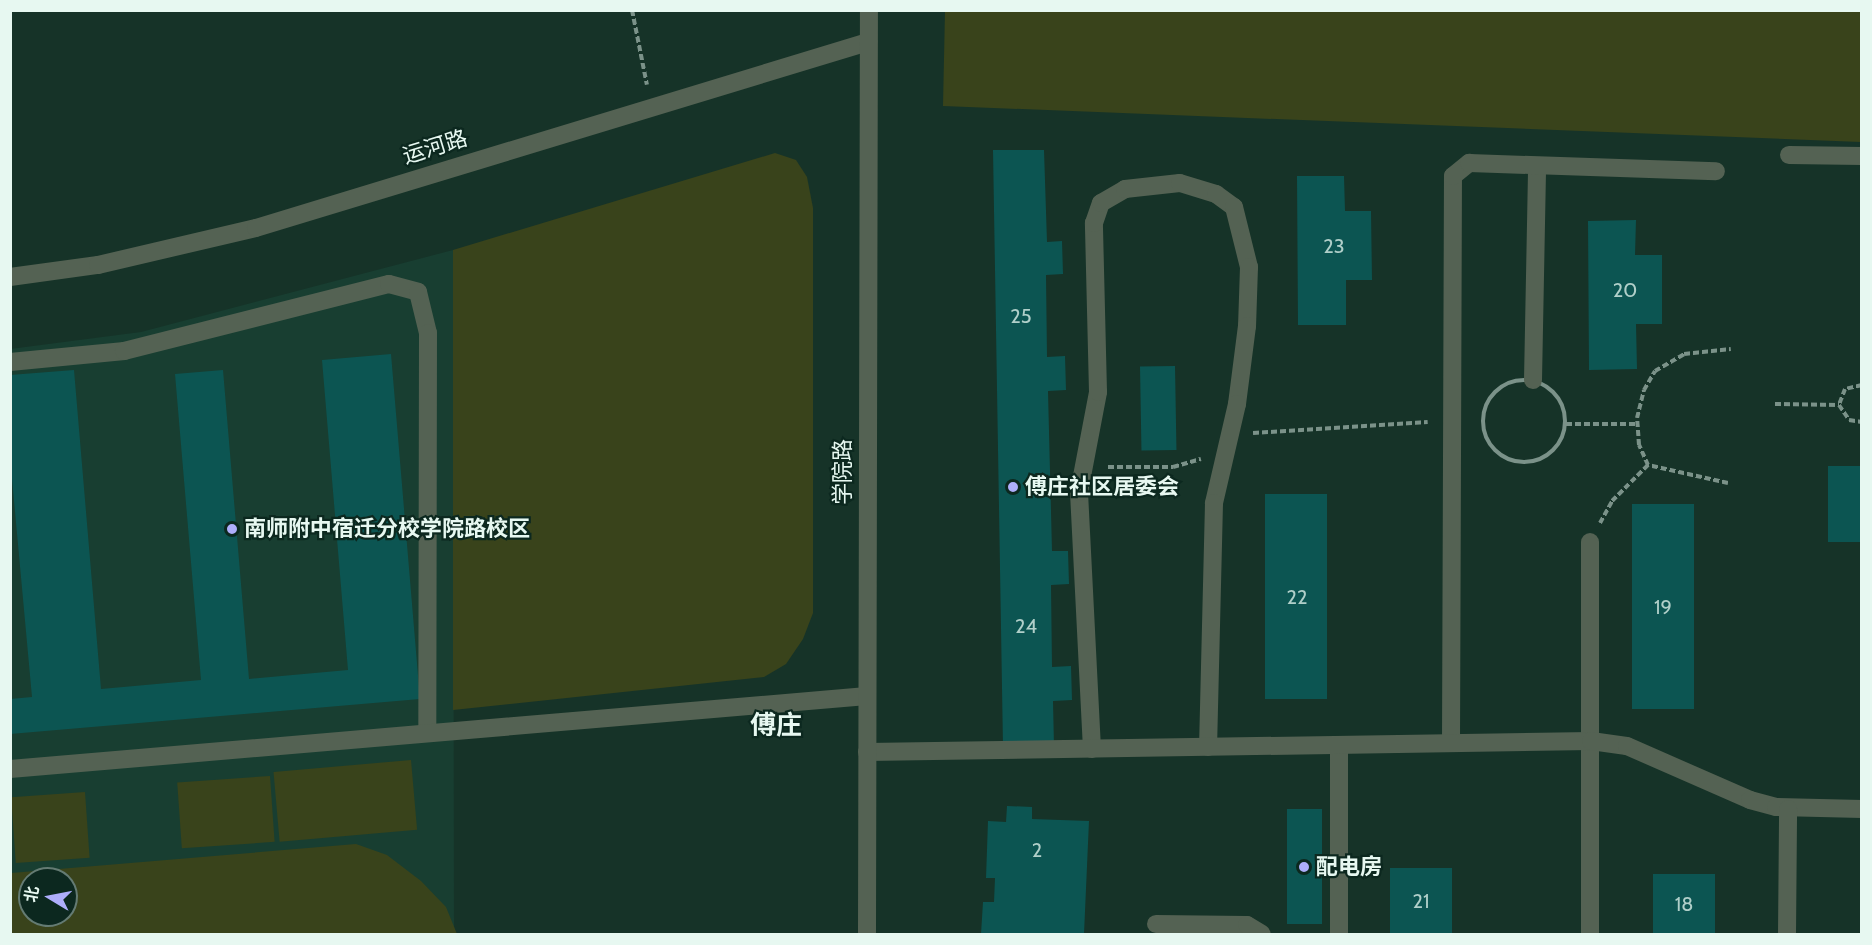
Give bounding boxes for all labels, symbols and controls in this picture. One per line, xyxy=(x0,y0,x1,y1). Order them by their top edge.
street label: 运河路 xyxy=(400,125,470,169)
house number: 23 xyxy=(1323,234,1345,258)
house number: 20 xyxy=(1613,278,1637,302)
house number: 25 xyxy=(1010,304,1032,328)
street label: 学院路 xyxy=(830,439,856,505)
place label: 傅庄社区居委会 xyxy=(1025,474,1179,500)
marker: 傅庄社区居委会 xyxy=(1006,480,1020,494)
place label: 南师附中宿迁分校学院路校区 xyxy=(244,516,530,542)
marker: 南师附中宿迁分校学院路校区 xyxy=(225,522,239,536)
house number: 22 xyxy=(1287,585,1307,609)
house number: 19 xyxy=(1654,595,1672,619)
house number: 24 xyxy=(1015,614,1037,638)
district label: 傅庄 xyxy=(750,710,802,742)
house number: 2 xyxy=(1032,838,1042,862)
place label: 配电房 xyxy=(1316,854,1382,880)
marker: 配电房 xyxy=(1297,860,1311,874)
north arrow xyxy=(18,867,78,927)
text: 北 xyxy=(21,885,42,904)
house number: 21 xyxy=(1413,889,1429,913)
house number: 18 xyxy=(1675,892,1693,916)

